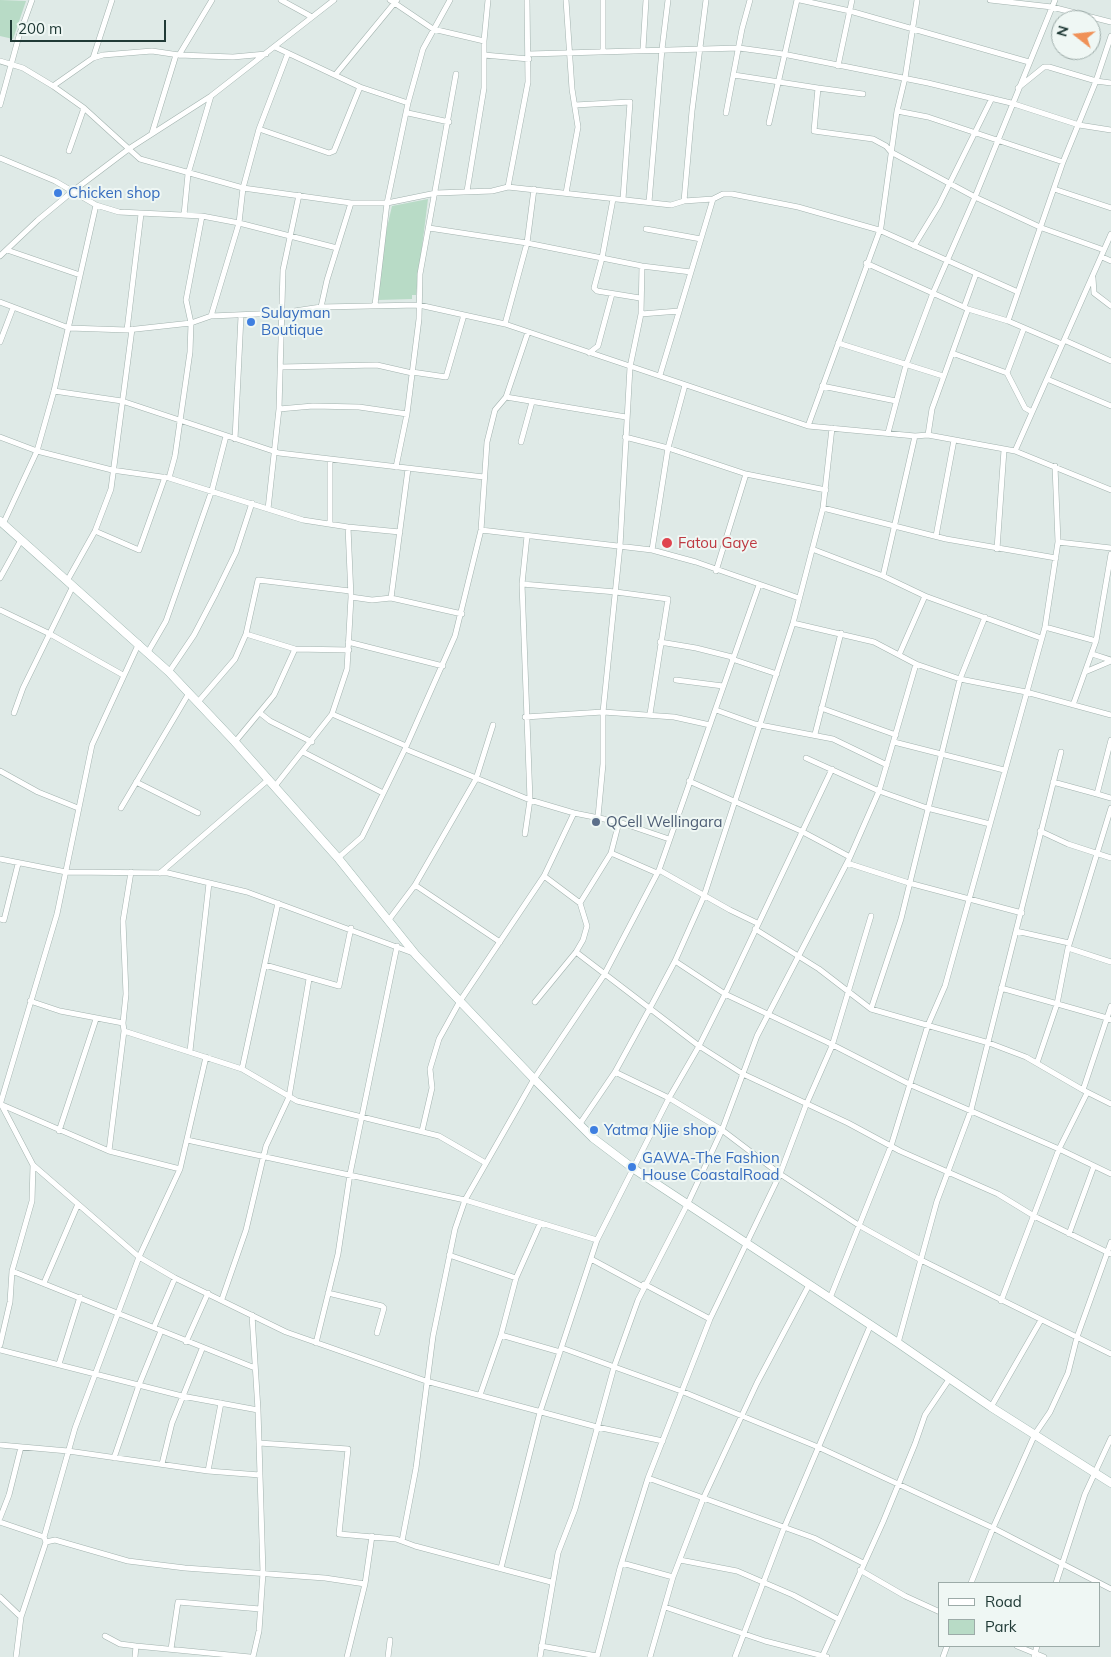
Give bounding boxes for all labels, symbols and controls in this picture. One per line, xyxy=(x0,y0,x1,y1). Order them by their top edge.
scale bar xyxy=(12,10,169,42)
north arrow xyxy=(1051,10,1101,60)
text: 200 m xyxy=(18,19,62,38)
text: N xyxy=(1052,24,1073,39)
place label: Chicken shop xyxy=(68,184,160,202)
marker: Chicken shop xyxy=(52,187,64,199)
place label: Sulayman Boutique xyxy=(261,304,330,339)
marker: Sulayman Boutique xyxy=(245,316,257,328)
place label: Fatou Gaye xyxy=(678,534,757,552)
marker: Fatou Gaye xyxy=(660,536,674,550)
place label: QCell Wellingara xyxy=(606,813,722,831)
marker: QCell Wellingara xyxy=(590,816,602,828)
place label: Yatma Njie shop xyxy=(604,1121,717,1139)
marker: Yatma Njie shop xyxy=(588,1124,600,1136)
place label: GAWA-The Fashion House CoastalRoad xyxy=(642,1149,780,1184)
marker: GAWA-The Fashion House CoastalRoad xyxy=(626,1161,638,1173)
legend xyxy=(938,1582,1101,1647)
text: Road xyxy=(985,1592,1022,1611)
text: Park xyxy=(985,1617,1017,1636)

